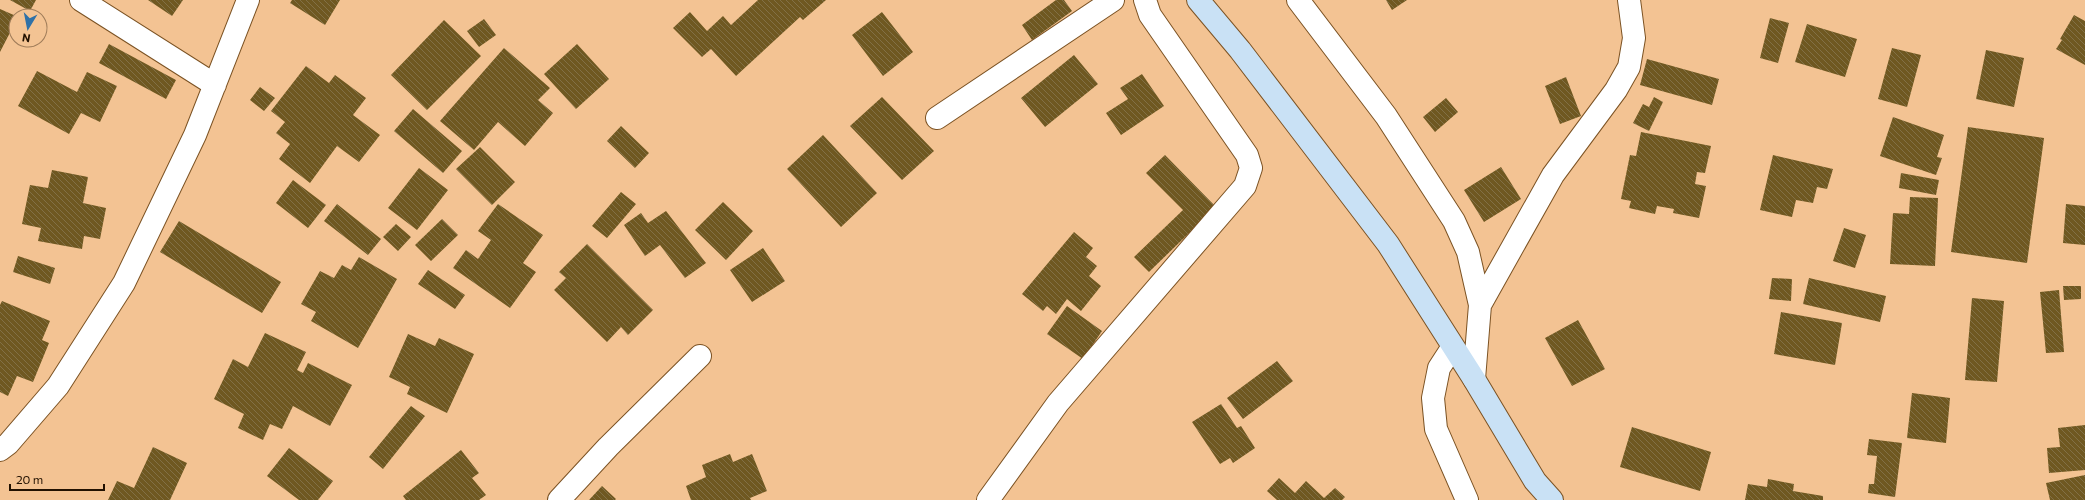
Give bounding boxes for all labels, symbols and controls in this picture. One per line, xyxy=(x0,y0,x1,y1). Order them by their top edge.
north arrow xyxy=(8,8,48,48)
text: N xyxy=(21,31,31,45)
scale bar xyxy=(10,466,104,492)
text: 20 m xyxy=(16,472,43,486)

